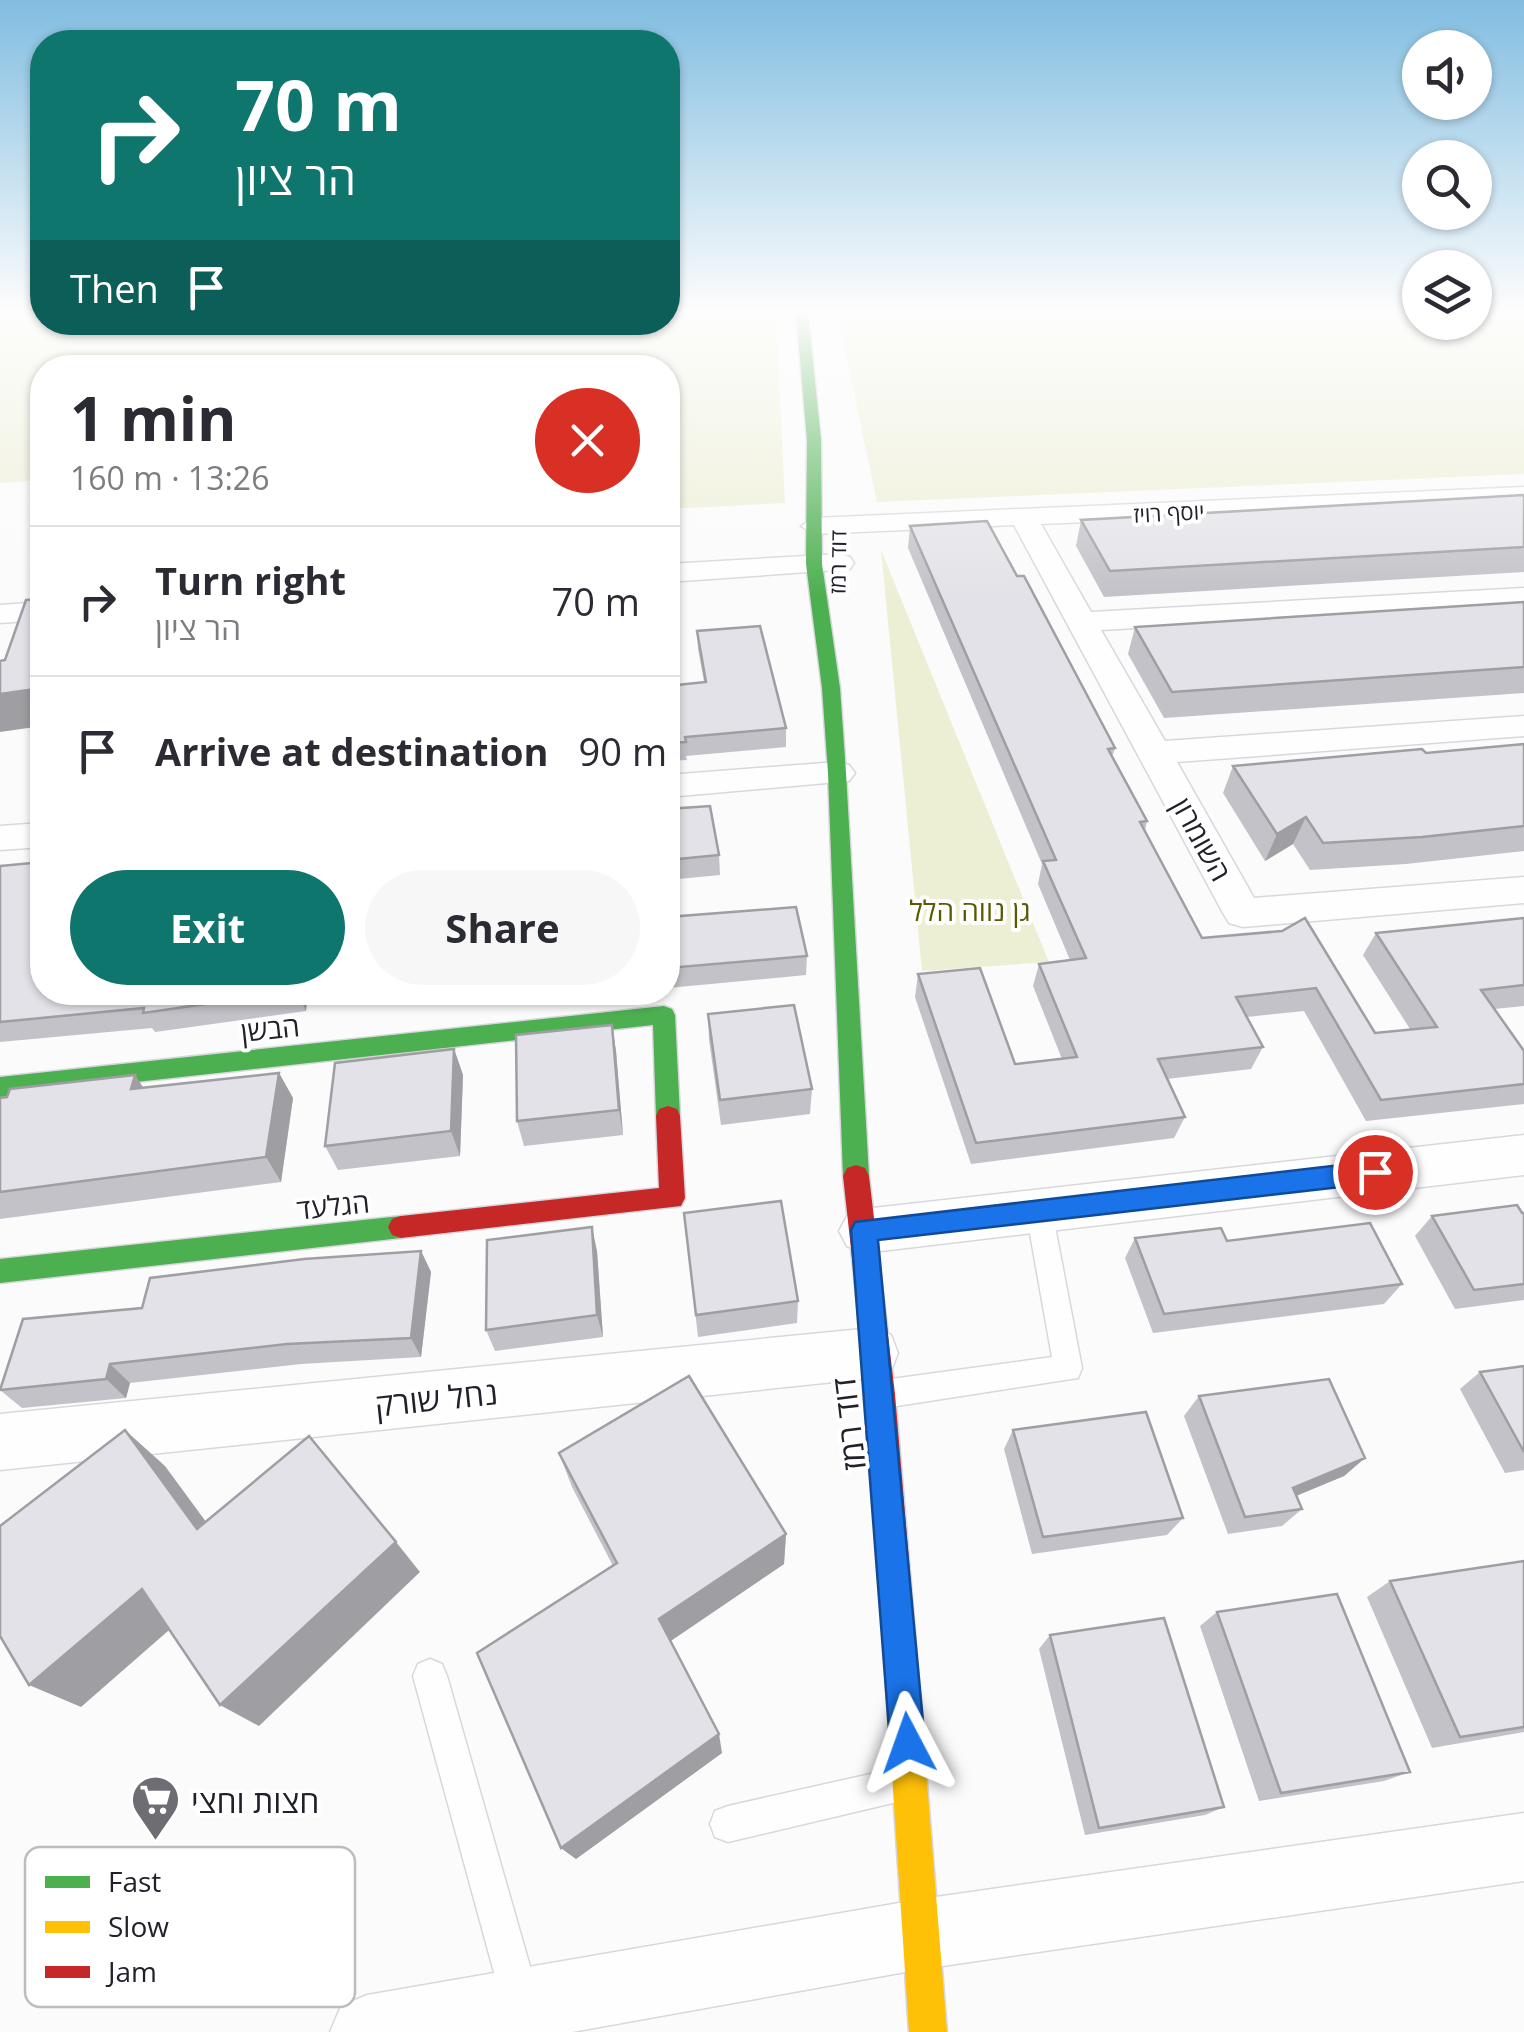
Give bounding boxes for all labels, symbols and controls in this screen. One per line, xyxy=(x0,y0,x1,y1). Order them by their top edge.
map controls xyxy=(1402,30,1492,340)
button: sound xyxy=(1402,30,1492,120)
text: 70 m xyxy=(235,56,402,152)
icon: right xyxy=(70,70,200,200)
button: search xyxy=(1402,140,1492,230)
text: הר ציון xyxy=(235,147,356,208)
button: layers xyxy=(1402,250,1492,340)
icon: arrive xyxy=(179,260,234,315)
text: Then xyxy=(70,262,159,314)
text: 1 min xyxy=(70,377,237,459)
button: close xyxy=(535,388,640,493)
text: 160 m · 13:26 xyxy=(70,456,269,499)
street label: יוסף רויז xyxy=(1133,495,1205,529)
street label: דוד רמז xyxy=(821,530,853,594)
text: Turn right xyxy=(155,554,346,606)
icon: right xyxy=(70,574,125,629)
text: 70 m xyxy=(551,575,640,627)
text: הר ציון xyxy=(155,606,241,649)
icon: arrive xyxy=(70,724,125,779)
text: Arrive at destination xyxy=(155,725,549,777)
text: 90 m xyxy=(579,725,667,777)
street label: השומרון xyxy=(1164,790,1240,888)
button: Exit xyxy=(70,870,345,985)
button: Share xyxy=(365,870,640,985)
park label: גן נווה הלל xyxy=(909,891,1031,929)
street label: הבשן xyxy=(239,1006,301,1050)
pin xyxy=(1333,1130,1418,1215)
icon: arrive xyxy=(1348,1145,1403,1200)
street label: הגלעד xyxy=(295,1182,371,1228)
street label: נחל שורק xyxy=(372,1370,500,1426)
street label: דוד רמז xyxy=(821,1375,875,1473)
position arrow xyxy=(856,1691,960,1795)
supermarket icon: חצות וחצי xyxy=(130,1774,182,1842)
place label: חצות וחצי xyxy=(191,1779,319,1822)
legend xyxy=(25,1847,355,2007)
text: Fast xyxy=(108,1862,161,1900)
text: Slow xyxy=(108,1907,169,1945)
text: Jam xyxy=(105,1952,157,1990)

